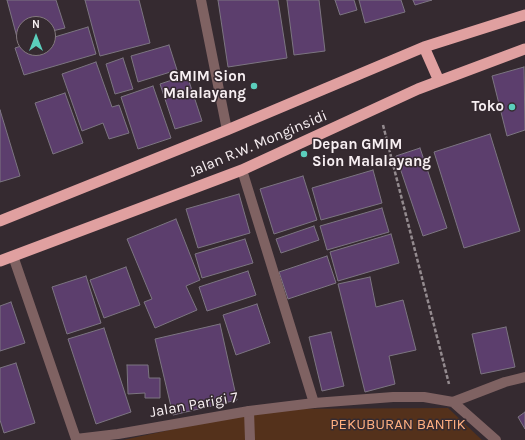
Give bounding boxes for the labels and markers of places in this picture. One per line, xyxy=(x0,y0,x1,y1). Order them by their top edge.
place label: GMIM Sion Malalayang xyxy=(163,68,246,103)
marker: GMIM Sion Malalayang xyxy=(249,81,259,91)
place label: Toko xyxy=(472,98,504,116)
marker: Toko xyxy=(507,102,517,112)
place label: Depan GMIM Sion Malalayang xyxy=(312,136,431,171)
marker: Depan GMIM Sion Malalayang xyxy=(299,149,309,159)

